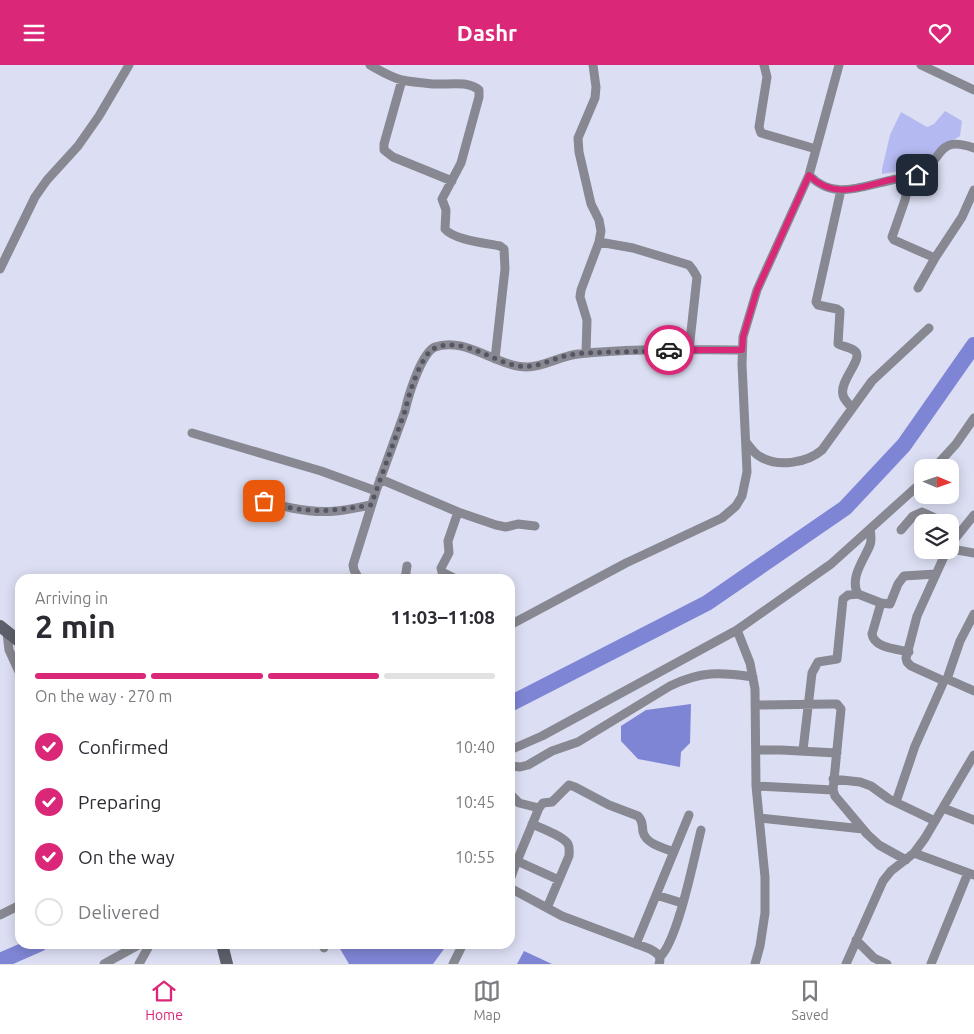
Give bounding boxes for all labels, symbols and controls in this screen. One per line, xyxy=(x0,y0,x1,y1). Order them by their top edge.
icon: menu xyxy=(20,19,48,47)
icon: heart xyxy=(926,19,954,47)
text: Dashr xyxy=(457,20,517,45)
pin xyxy=(896,154,938,196)
icon: home xyxy=(903,161,931,189)
courier xyxy=(644,325,694,375)
icon: car xyxy=(655,336,683,364)
north arrow xyxy=(914,459,959,504)
map controls xyxy=(914,459,959,559)
pin xyxy=(243,480,285,522)
icon: bag xyxy=(250,487,278,515)
button: layers xyxy=(914,514,959,559)
text: Arriving in xyxy=(35,589,108,607)
text: 11:03–11:08 xyxy=(390,606,495,628)
text: 2 min xyxy=(35,608,116,644)
text: On the way · 270 m xyxy=(35,687,172,705)
icon: check xyxy=(35,733,63,761)
text: Confirmed xyxy=(78,736,169,758)
text: 10:40 xyxy=(455,738,495,756)
icon: check xyxy=(35,788,63,816)
text: Preparing xyxy=(78,791,162,813)
text: 10:45 xyxy=(455,793,495,811)
icon: check xyxy=(35,843,63,871)
text: On the way xyxy=(78,846,175,868)
text: 10:55 xyxy=(455,848,495,866)
text: Delivered xyxy=(78,901,160,923)
tab: Home xyxy=(145,977,183,1023)
tab: Map xyxy=(473,977,501,1023)
tab: Saved xyxy=(792,977,829,1023)

